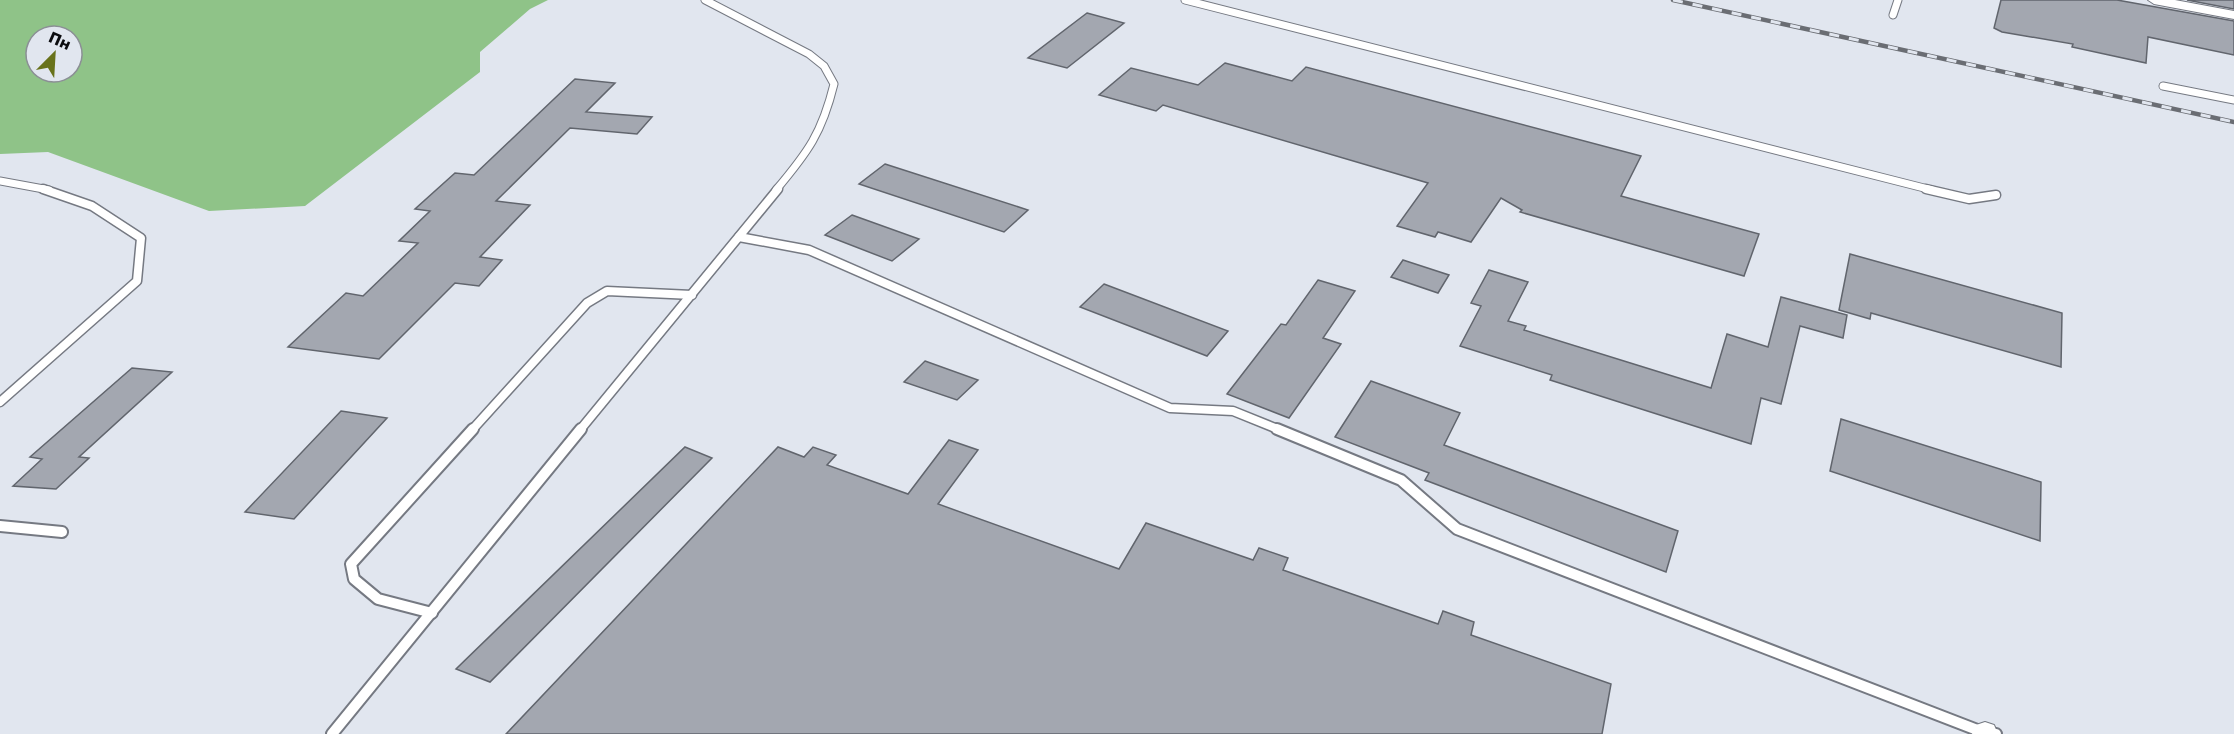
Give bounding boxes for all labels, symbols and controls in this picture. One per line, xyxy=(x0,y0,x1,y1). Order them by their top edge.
north arrow xyxy=(24,24,84,84)
text: Пн xyxy=(46,28,74,54)

